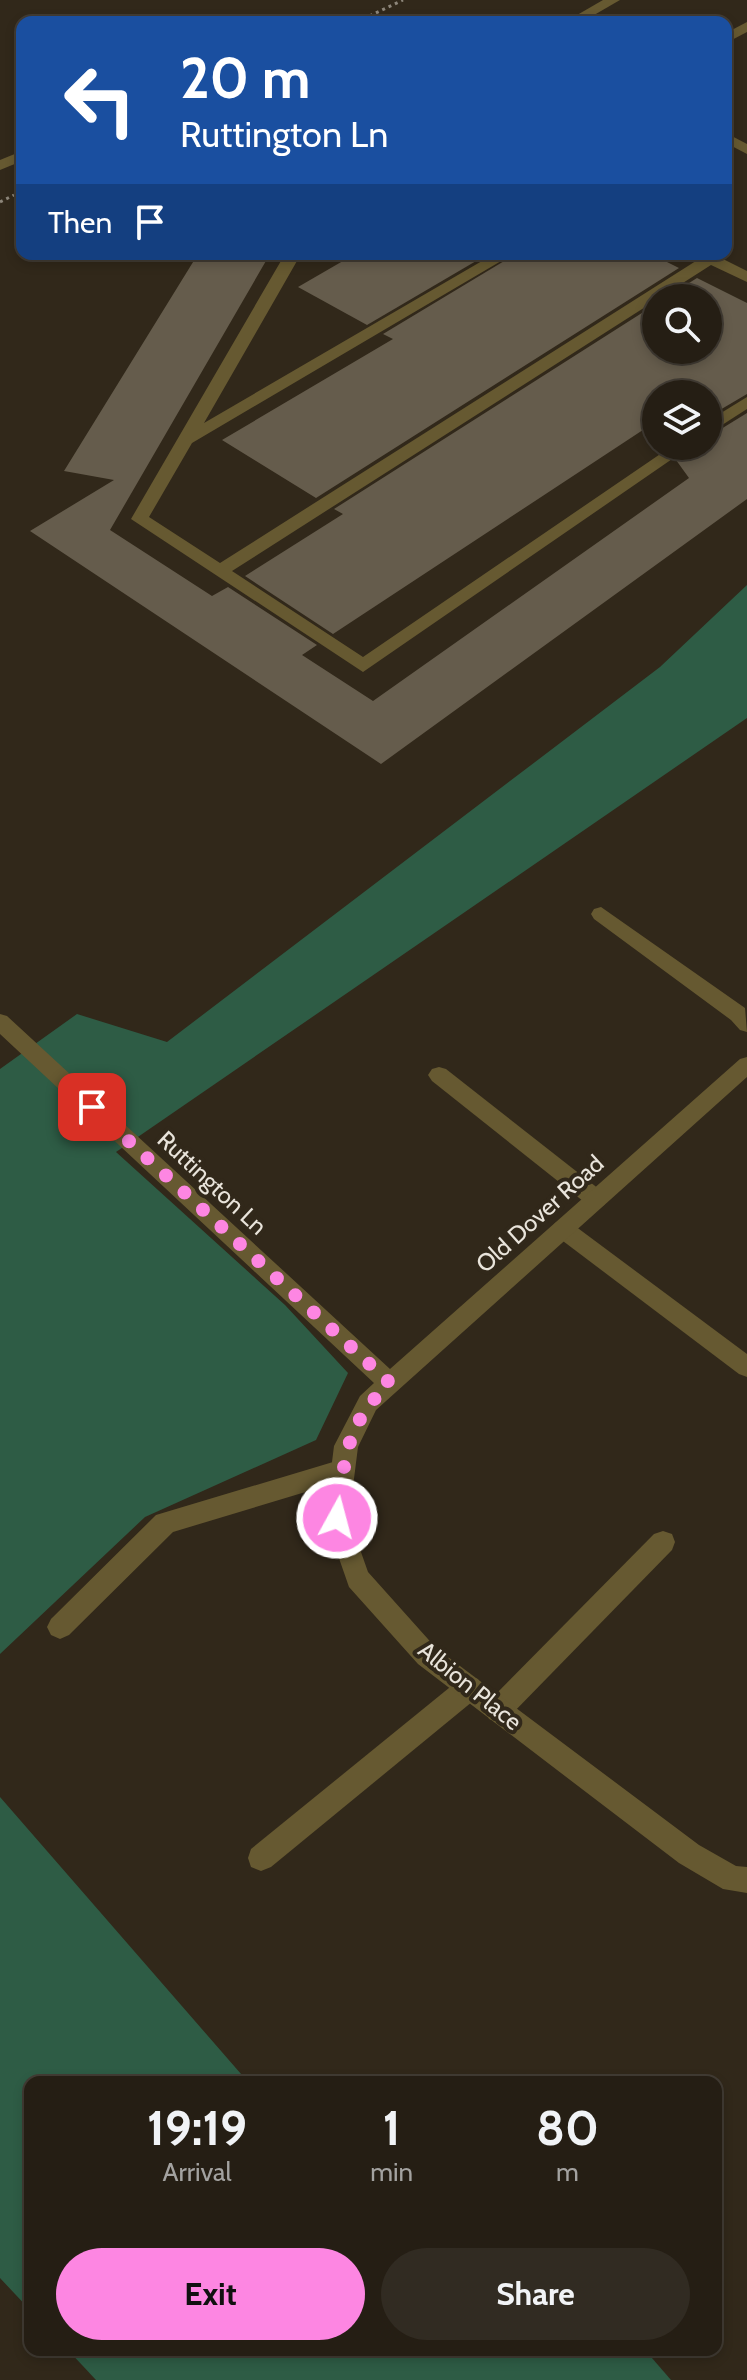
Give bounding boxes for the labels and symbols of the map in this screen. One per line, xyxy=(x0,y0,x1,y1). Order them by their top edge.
pin xyxy=(58,1073,126,1141)
street label: Ruttington Ln xyxy=(152,1125,273,1241)
street label: Old Dover Road xyxy=(470,1149,609,1279)
position arrow xyxy=(295,1476,379,1560)
street label: Albion Place xyxy=(413,1635,528,1736)

